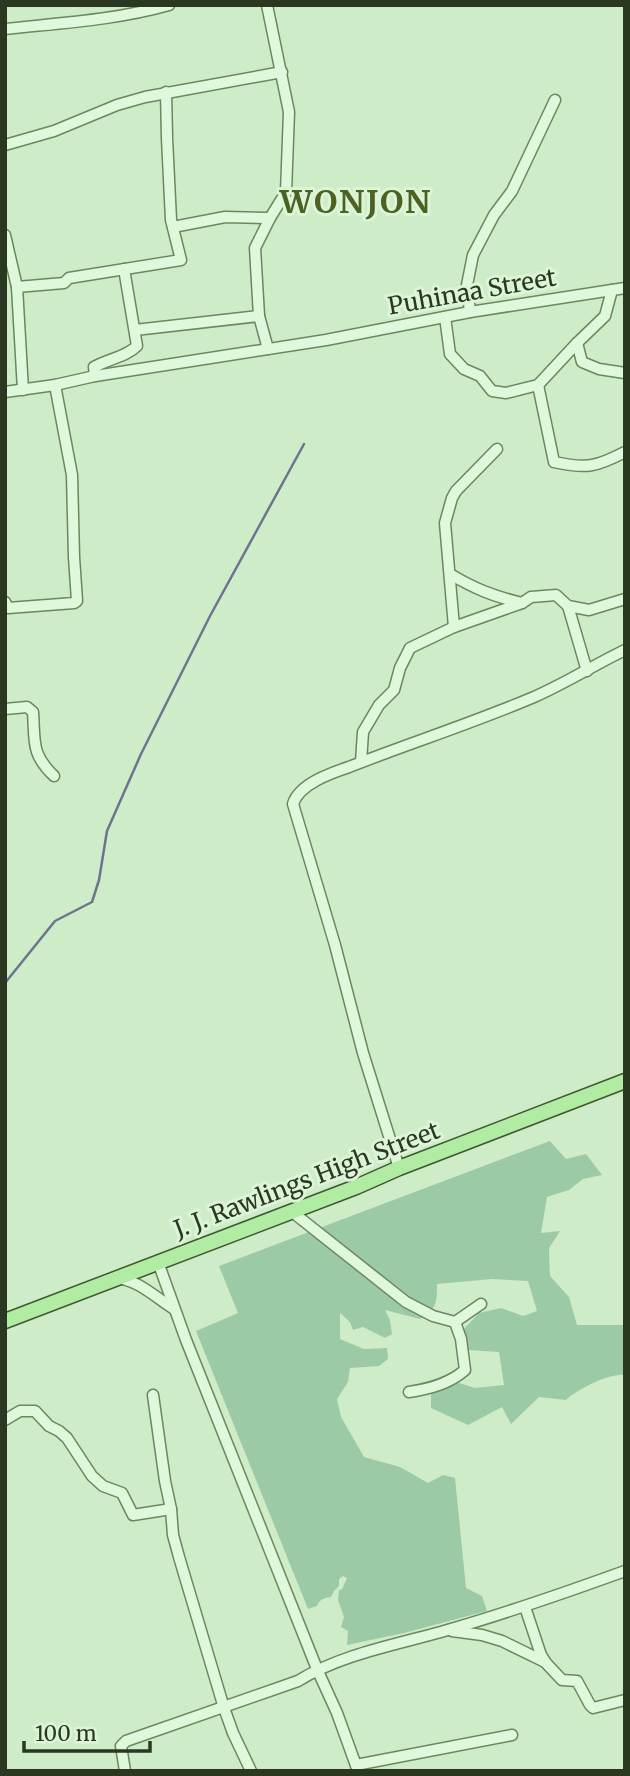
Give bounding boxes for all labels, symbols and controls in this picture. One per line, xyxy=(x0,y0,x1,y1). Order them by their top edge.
district label: WONJON xyxy=(279,182,432,222)
street label: Puhinaa Street xyxy=(385,261,559,322)
street label: J. J. Rawlings High Street xyxy=(169,1114,445,1245)
scale bar xyxy=(24,1710,150,1754)
text: 100 m xyxy=(35,1720,97,1747)

